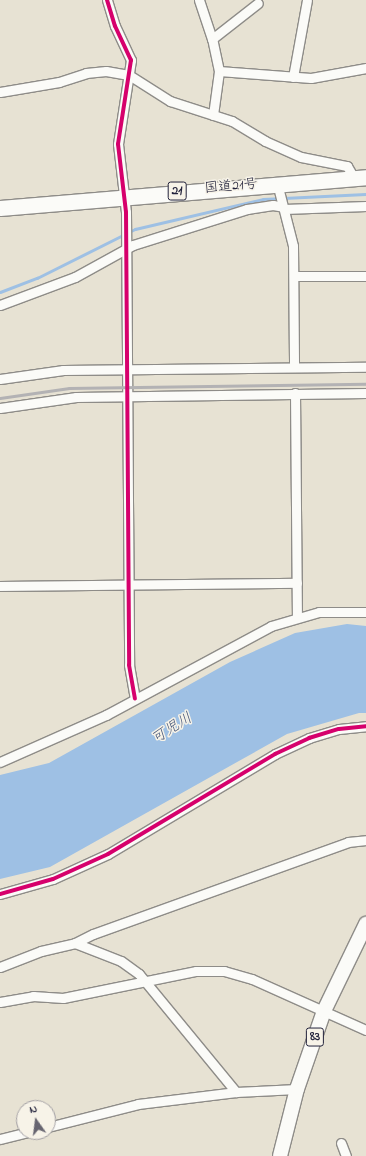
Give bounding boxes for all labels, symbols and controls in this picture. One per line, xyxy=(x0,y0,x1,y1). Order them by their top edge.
street label: 国道21号 xyxy=(204,176,258,198)
road number: 21 xyxy=(167,180,187,202)
water label: 可児川 xyxy=(148,709,196,749)
road number: 83 xyxy=(305,1026,325,1048)
north arrow xyxy=(16,1100,56,1140)
text: N xyxy=(28,1101,39,1118)

